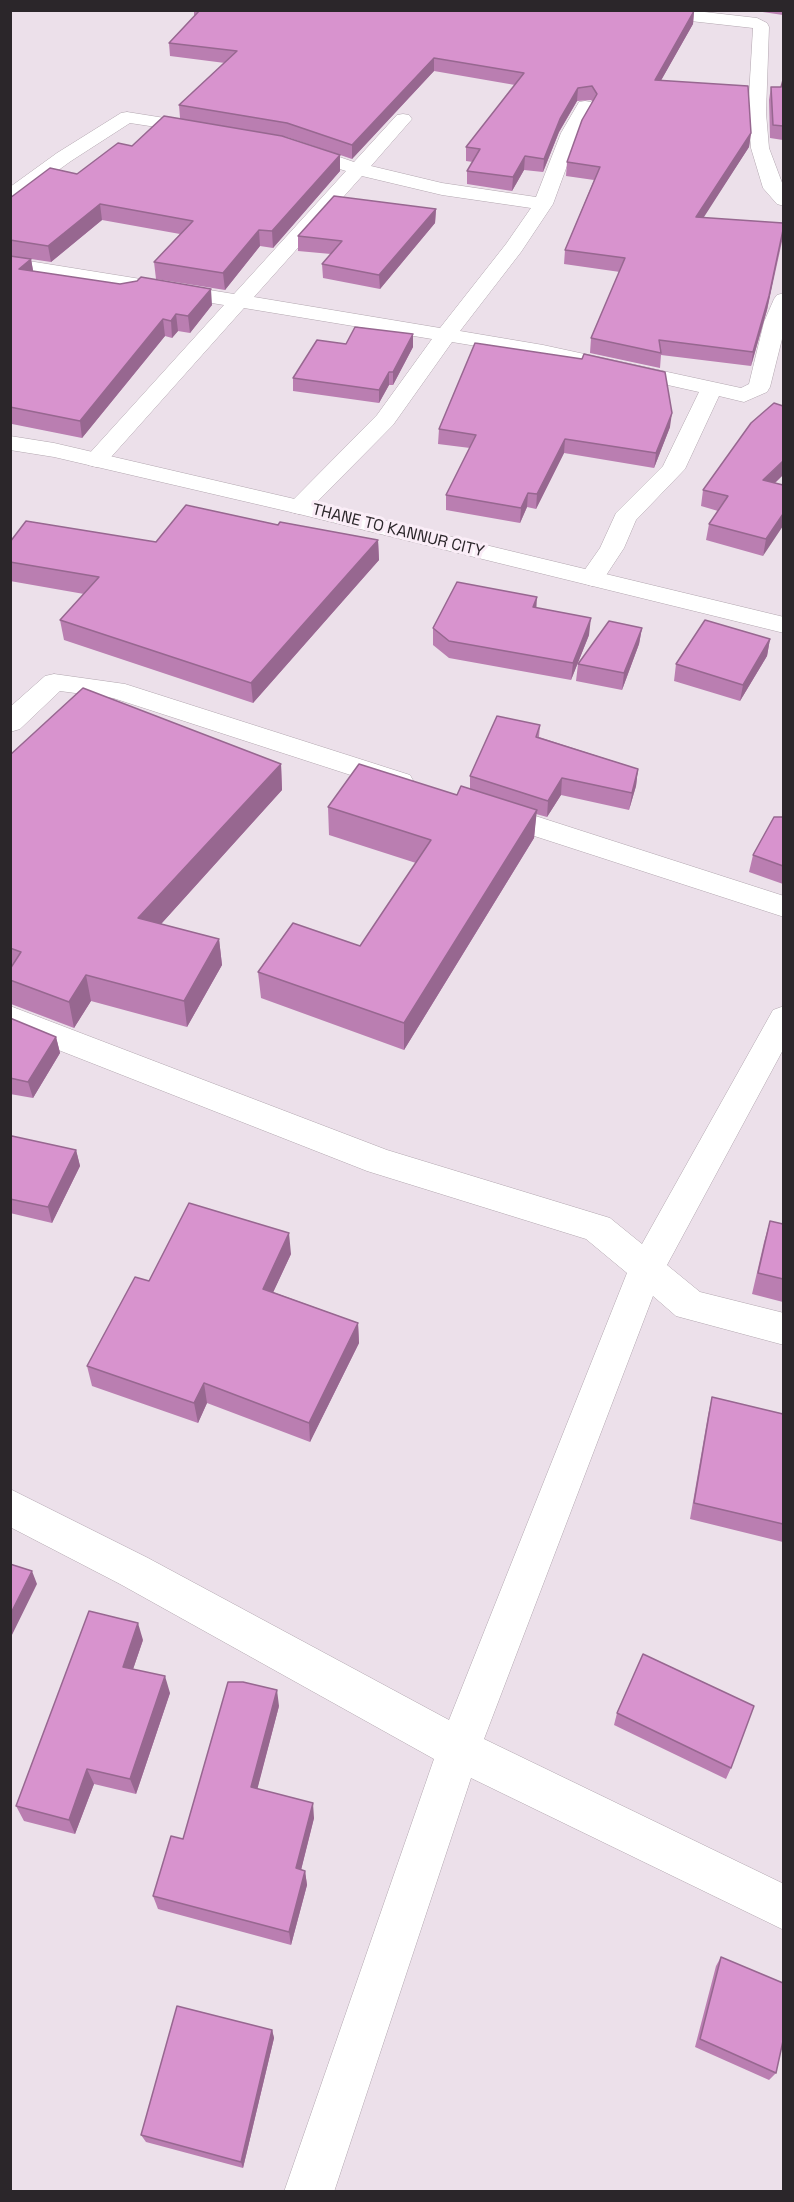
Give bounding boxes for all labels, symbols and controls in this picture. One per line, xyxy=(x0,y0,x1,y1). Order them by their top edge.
street label: THANE TO KANNUR CITY xyxy=(310,500,486,562)

